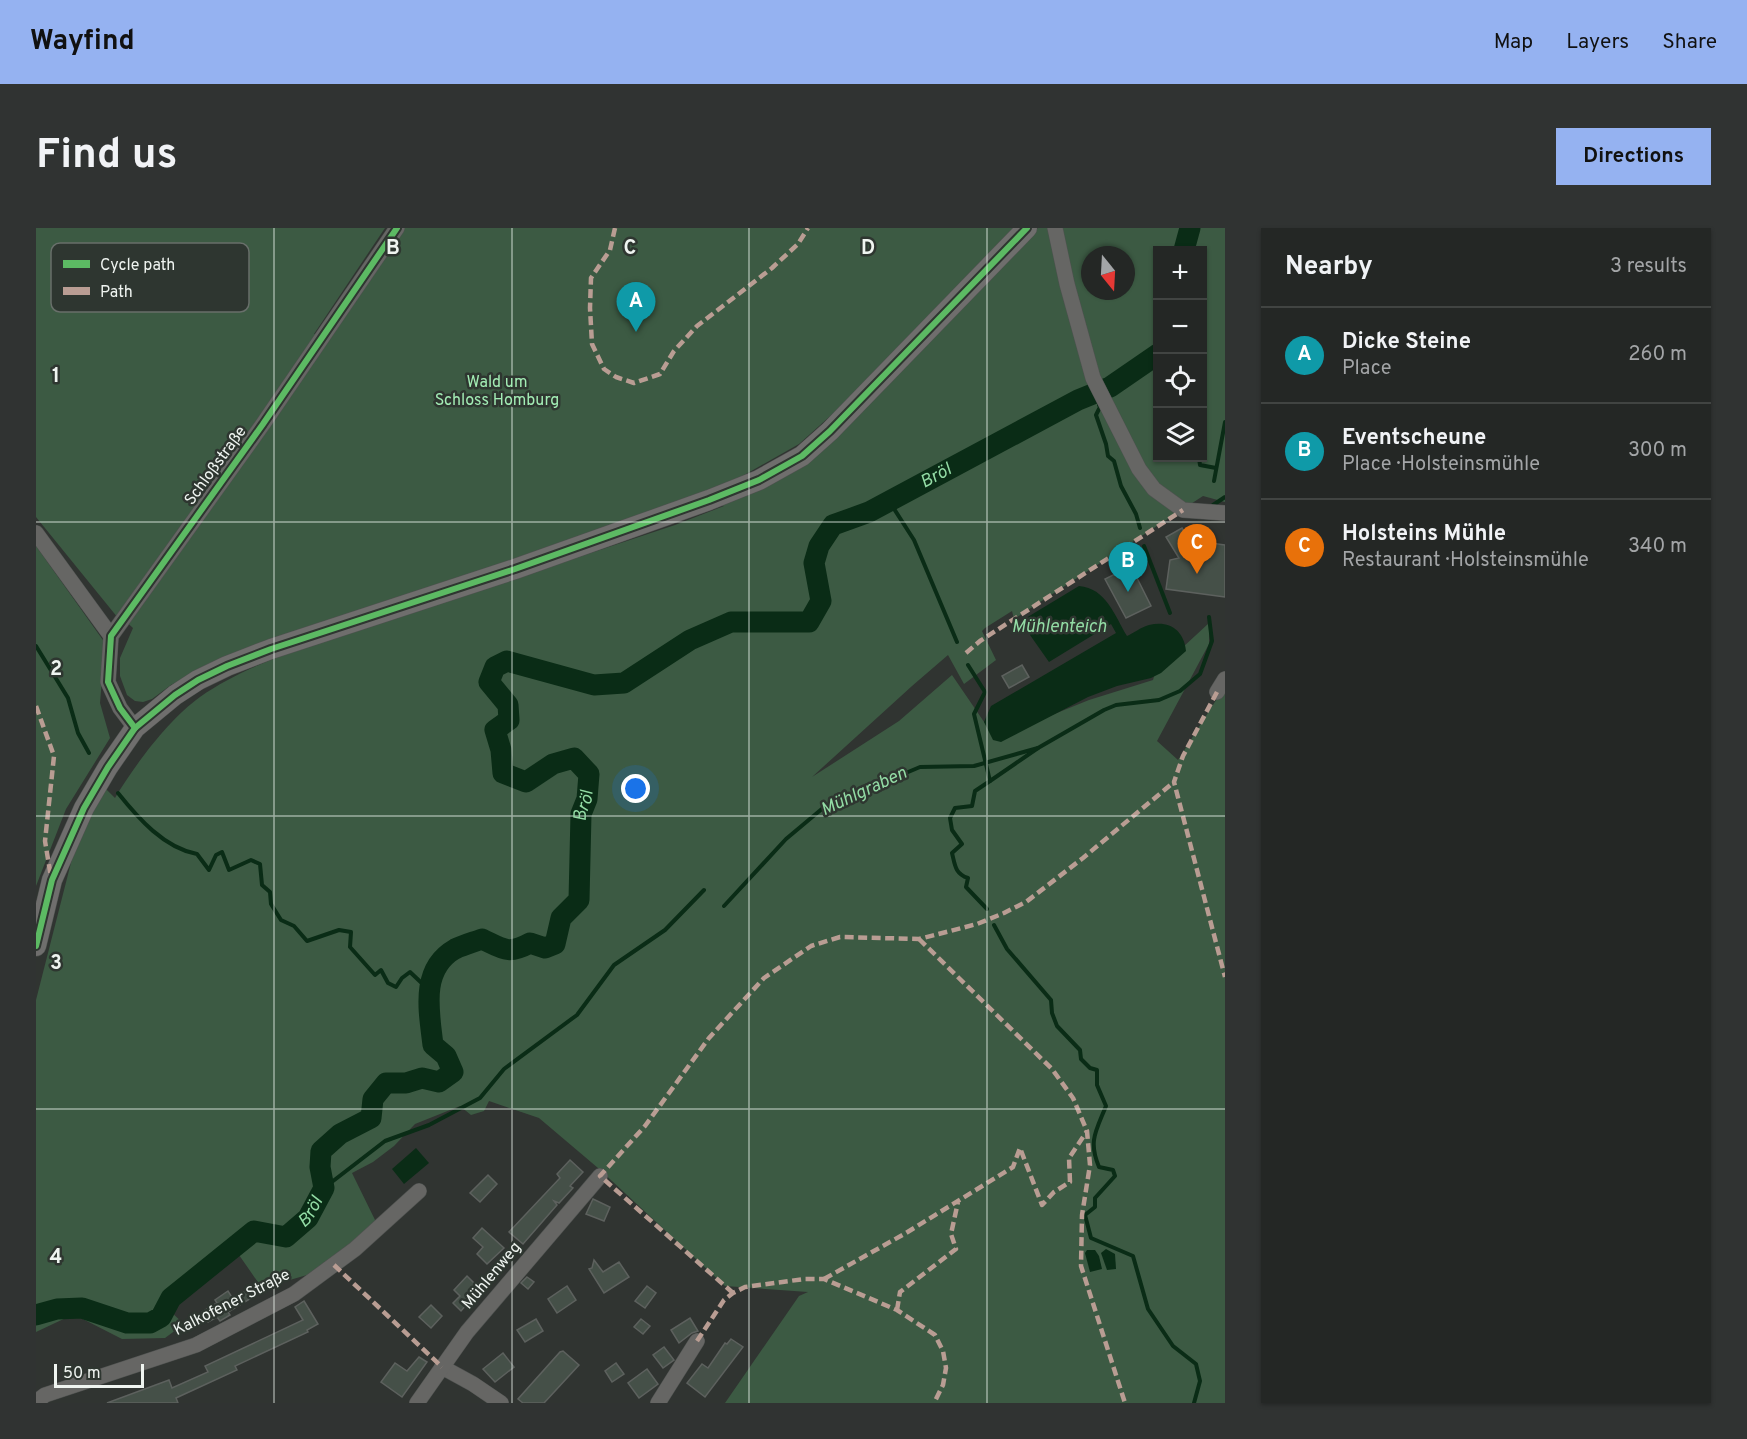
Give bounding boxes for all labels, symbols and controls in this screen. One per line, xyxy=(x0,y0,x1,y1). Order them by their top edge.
text: Wayfind xyxy=(30,24,135,60)
text: Map xyxy=(1494,29,1533,56)
text: Layers xyxy=(1566,29,1629,56)
text: Share xyxy=(1662,29,1717,56)
button: Directions xyxy=(1556,128,1711,185)
text: Find us xyxy=(36,130,177,183)
text: B xyxy=(386,236,400,262)
text: C xyxy=(624,236,636,262)
text: D xyxy=(861,236,875,262)
legend xyxy=(51,243,249,312)
north arrow xyxy=(1081,246,1135,300)
map controls xyxy=(1153,246,1207,462)
button: + xyxy=(1153,246,1207,300)
text: Nearby xyxy=(1285,251,1373,284)
text: 3 results xyxy=(1610,254,1687,280)
text: Cycle path xyxy=(100,256,175,276)
pin: A xyxy=(616,282,656,332)
text: Path xyxy=(100,283,133,303)
button: − xyxy=(1153,300,1207,354)
text: Dicke Steine xyxy=(1342,329,1471,356)
text: A xyxy=(1297,342,1312,368)
text: 260 m xyxy=(1628,342,1687,368)
button: locate xyxy=(1153,354,1207,408)
text: Place xyxy=(1342,356,1392,382)
text: 1 xyxy=(52,364,60,390)
park label: Wald um Schloss Homburg xyxy=(435,373,559,411)
button: layers xyxy=(1153,408,1207,462)
street label: Schloßstraße xyxy=(181,423,251,509)
text: Eventscheune xyxy=(1342,425,1486,452)
text: B xyxy=(1298,438,1311,464)
text: 300 m xyxy=(1628,438,1687,464)
text: Place · Holsteinsmühle xyxy=(1342,452,1540,478)
water label: Bröl xyxy=(916,458,957,494)
text: Holsteins Mühle xyxy=(1342,521,1506,548)
pin: C xyxy=(1178,524,1216,574)
text: C xyxy=(1298,534,1311,560)
text: 340 m xyxy=(1628,534,1687,560)
pin: B xyxy=(1108,542,1148,592)
text: Restaurant · Holsteinsmühle xyxy=(1342,548,1589,574)
water label: Mühlenteich xyxy=(1011,616,1107,639)
text: 2 xyxy=(50,657,62,683)
water label: Mühlgraben xyxy=(817,762,911,822)
your location xyxy=(621,774,650,803)
water label: Bröl xyxy=(569,788,599,822)
text: 3 xyxy=(50,951,62,977)
water label: Bröl xyxy=(293,1191,329,1233)
street label: Mühlenweg xyxy=(458,1238,526,1314)
text: 4 xyxy=(50,1245,62,1271)
street label: Kalkofener Straße xyxy=(170,1265,294,1341)
scale bar xyxy=(54,1361,144,1388)
text: 50 m xyxy=(63,1364,101,1384)

